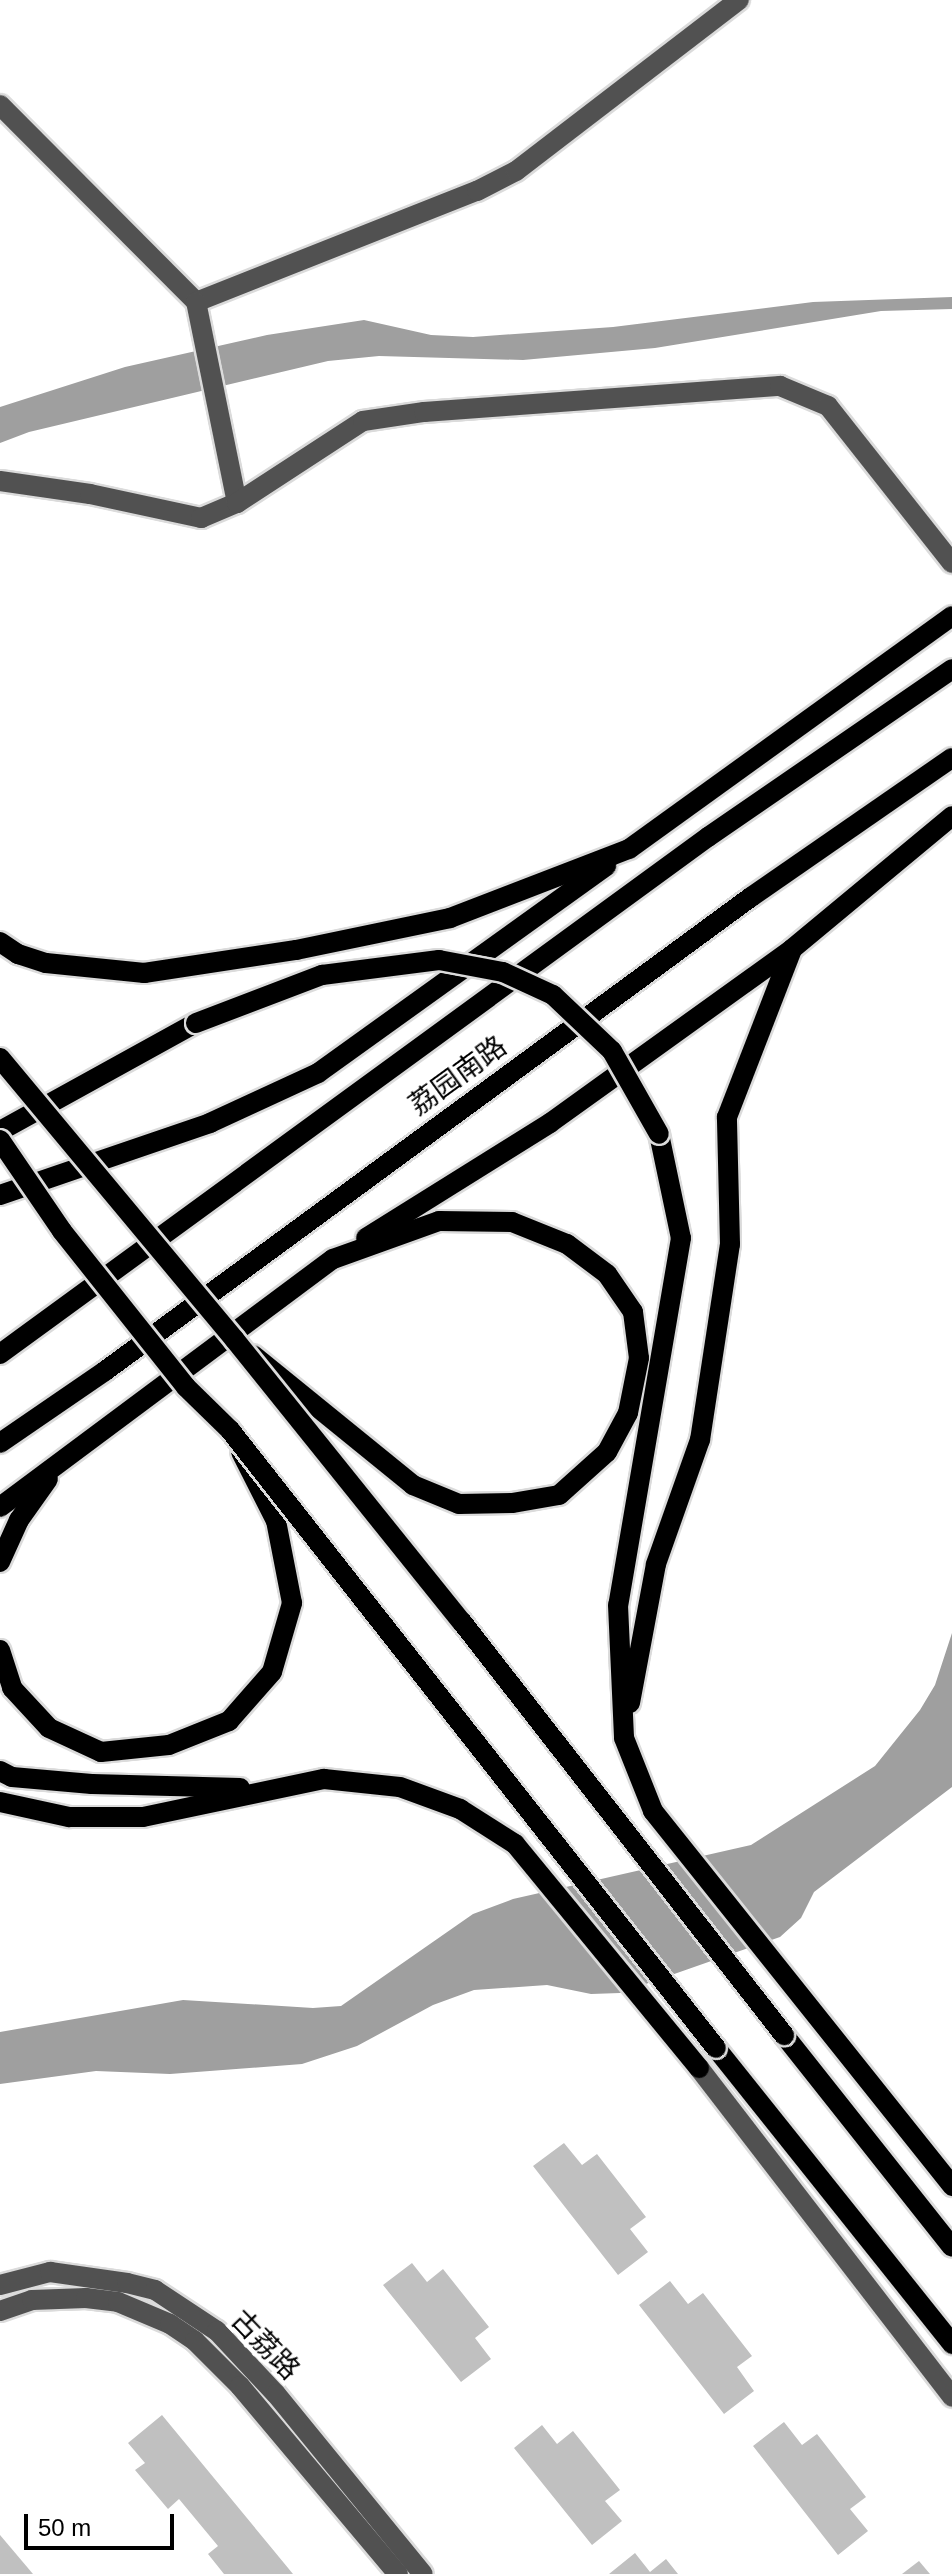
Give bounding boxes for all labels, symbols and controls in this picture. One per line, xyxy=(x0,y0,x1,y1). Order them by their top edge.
street label: 荔园南路 xyxy=(403,1029,513,1123)
street label: 古荔路 xyxy=(224,2303,306,2387)
scale bar xyxy=(28,2498,178,2548)
text: 50 m xyxy=(38,2514,91,2541)

